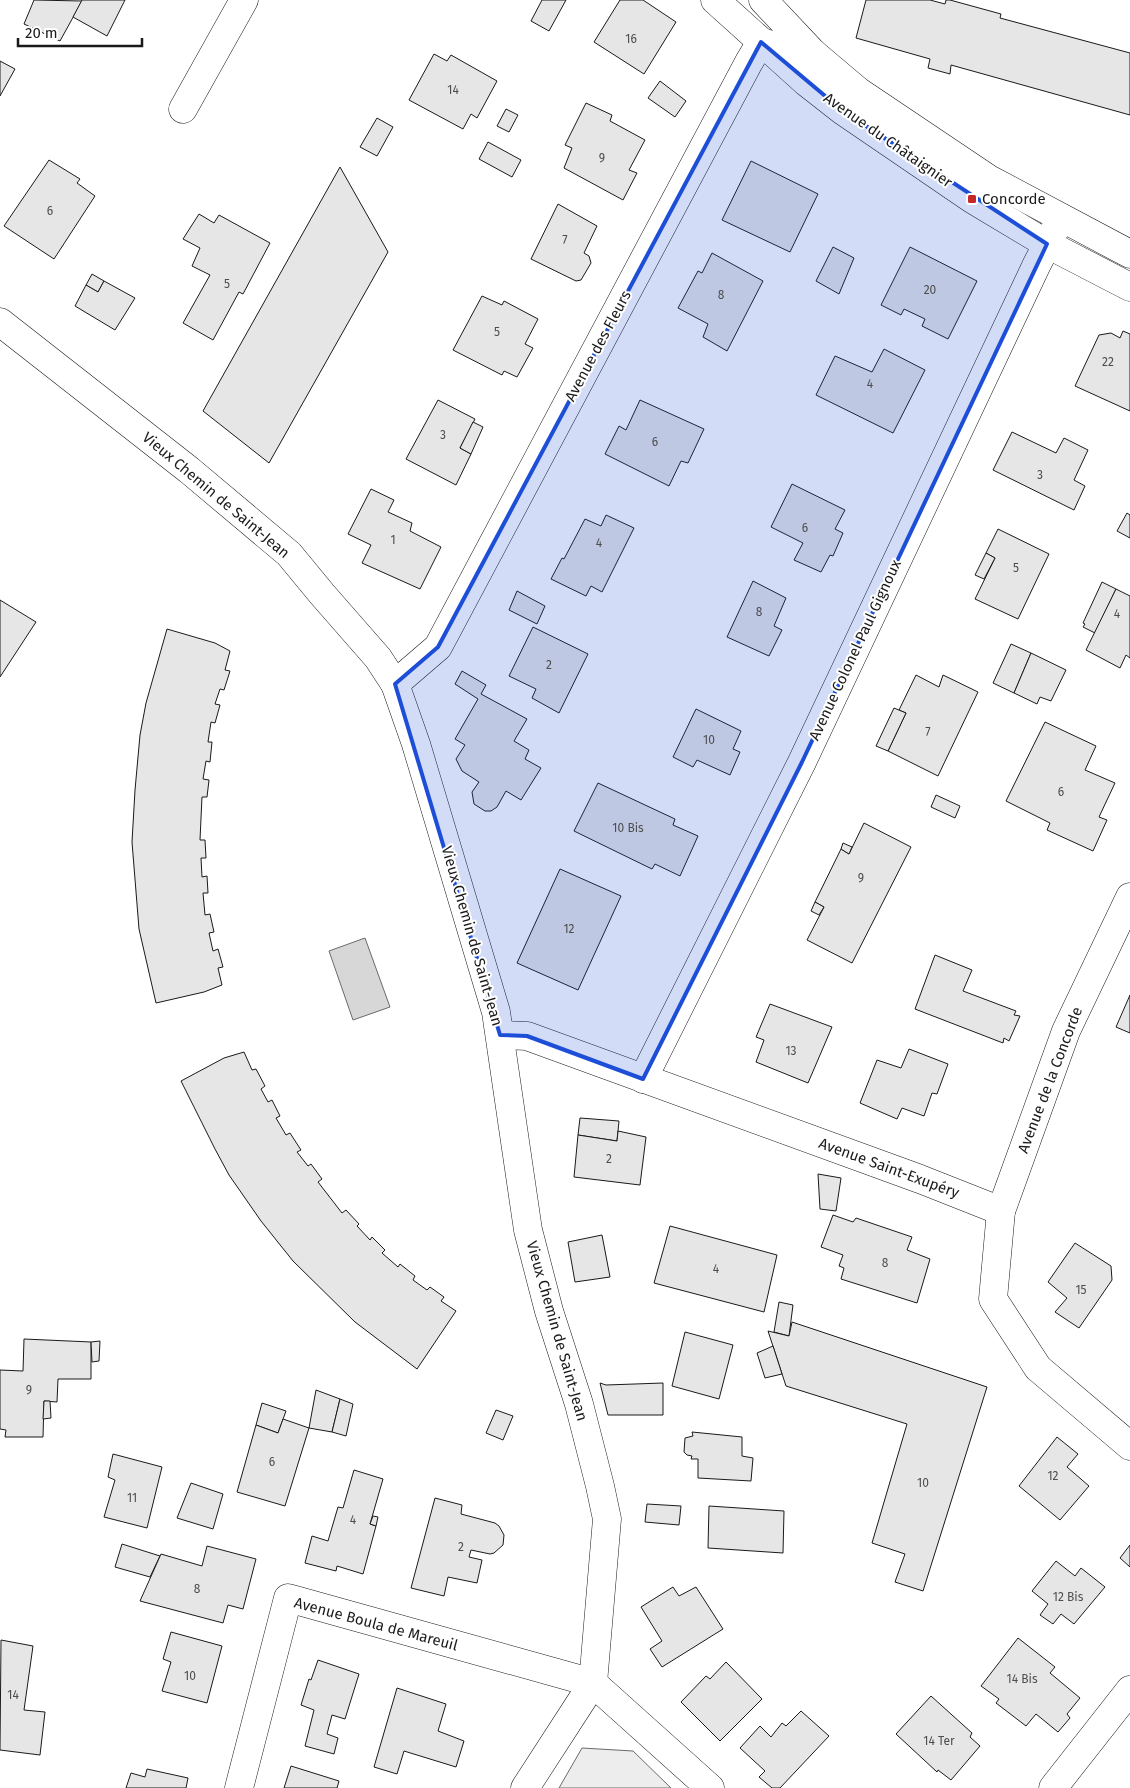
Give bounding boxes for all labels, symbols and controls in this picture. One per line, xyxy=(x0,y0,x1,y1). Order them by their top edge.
scale bar xyxy=(18,15,141,47)
text: 20 m xyxy=(25,24,58,42)
house number: 16 xyxy=(625,32,637,46)
house number: 14 xyxy=(447,83,459,97)
street label: Avenue du Châtaignier xyxy=(820,89,956,191)
house number: 9 xyxy=(599,151,605,165)
place label: Concorde xyxy=(982,190,1046,208)
marker: Concorde xyxy=(966,193,978,205)
house number: 6 xyxy=(47,204,53,218)
house number: 7 xyxy=(562,233,568,247)
house number: 5 xyxy=(224,277,230,291)
house number: 20 xyxy=(924,283,937,297)
street label: Avenue des Fleurs xyxy=(561,288,635,404)
house number: 8 xyxy=(718,288,725,302)
house number: 5 xyxy=(494,325,500,339)
house number: 22 xyxy=(1102,355,1114,369)
house number: 4 xyxy=(867,377,874,391)
street label: Vieux Chemin de Saint-Jean xyxy=(139,428,293,562)
house number: 3 xyxy=(440,428,446,442)
house number: 6 xyxy=(652,435,658,449)
house number: 3 xyxy=(1037,468,1043,482)
house number: 6 xyxy=(802,521,808,535)
house number: 1 xyxy=(390,533,396,547)
house number: 4 xyxy=(596,536,603,550)
street label: Avenue Colonel Paul Gignoux xyxy=(805,556,905,743)
house number: 5 xyxy=(1013,561,1019,575)
house number: 8 xyxy=(756,605,763,619)
house number: 4 xyxy=(1114,607,1121,621)
house number: 2 xyxy=(546,658,552,672)
house number: 7 xyxy=(925,725,931,739)
house number: 10 xyxy=(703,733,715,747)
house number: 6 xyxy=(1058,785,1064,799)
house number: 10 Bis xyxy=(612,821,644,835)
street label: Vieux Chemin de Saint-Jean xyxy=(438,844,506,1028)
house number: 9 xyxy=(858,871,864,885)
house number: 12 xyxy=(563,922,575,936)
street label: Avenue de la Concorde xyxy=(1014,1004,1086,1156)
house number: 13 xyxy=(785,1044,797,1058)
street label: Avenue Saint-Exupéry xyxy=(816,1134,962,1202)
house number: 2 xyxy=(606,1152,612,1166)
street label: Vieux Chemin de Saint-Jean xyxy=(523,1239,591,1423)
house number: 8 xyxy=(882,1256,889,1270)
house number: 4 xyxy=(713,1262,720,1276)
house number: 15 xyxy=(1075,1283,1087,1297)
house number: 9 xyxy=(26,1383,32,1397)
house number: 6 xyxy=(269,1455,275,1469)
house number: 12 xyxy=(1047,1469,1059,1483)
house number: 10 xyxy=(917,1476,929,1490)
house number: 11 xyxy=(127,1491,137,1505)
house number: 4 xyxy=(350,1513,357,1527)
house number: 2 xyxy=(458,1540,464,1554)
house number: 8 xyxy=(194,1582,201,1596)
house number: 12 Bis xyxy=(1053,1590,1084,1604)
street label: Avenue Boula de Mareuil xyxy=(292,1593,460,1655)
house number: 10 xyxy=(184,1669,196,1683)
house number: 14 Bis xyxy=(1006,1672,1038,1686)
house number: 14 xyxy=(7,1688,19,1702)
house number: 14 Ter xyxy=(923,1734,955,1748)

